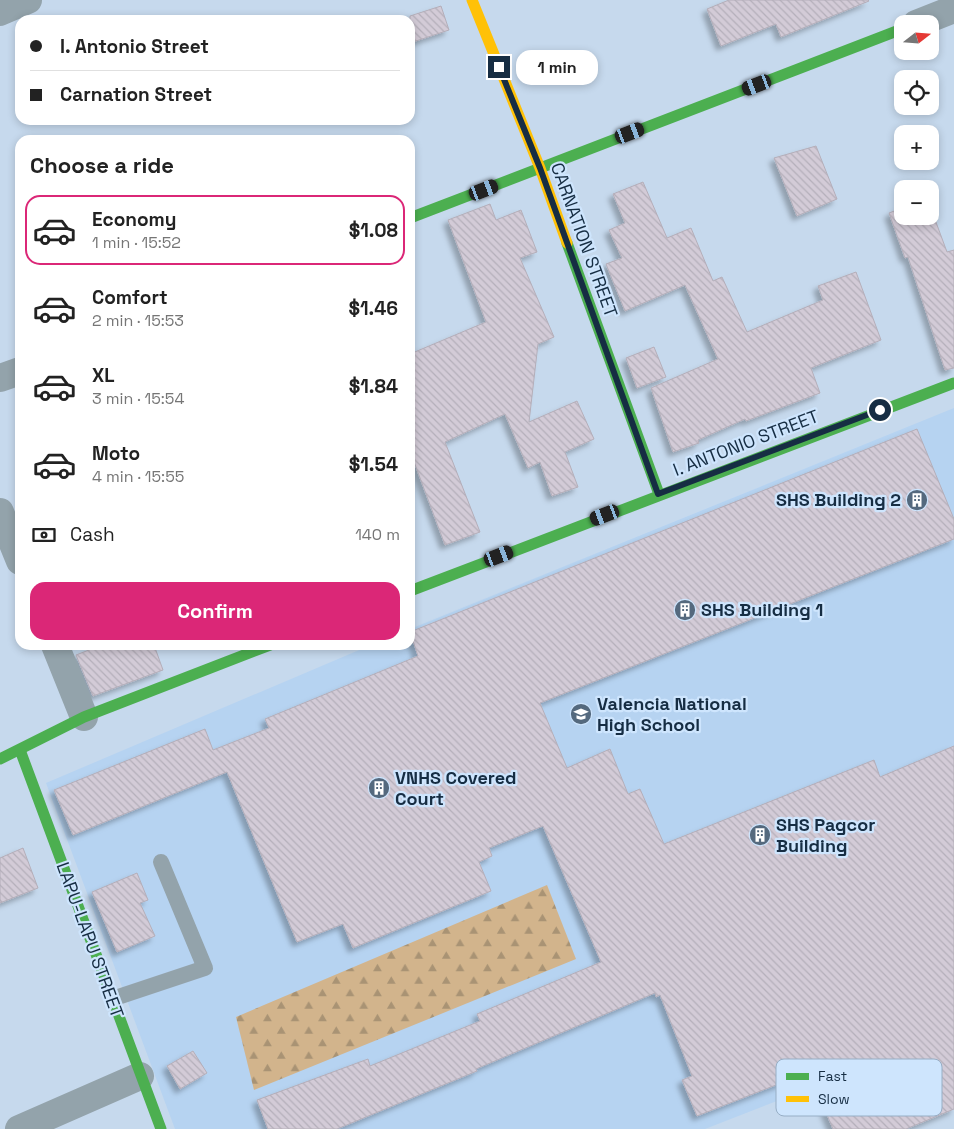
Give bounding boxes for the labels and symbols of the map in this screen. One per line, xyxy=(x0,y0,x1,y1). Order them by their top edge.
north arrow xyxy=(894,15,939,60)
callout: 1 min xyxy=(516,50,599,84)
route end xyxy=(488,56,510,78)
car xyxy=(740,73,773,97)
car xyxy=(613,121,646,145)
street label: CARNATION STREET xyxy=(546,159,623,321)
car xyxy=(467,178,500,202)
route start xyxy=(869,399,891,421)
street label: I. ANTONIO STREET xyxy=(670,404,822,481)
place label: SHS Building 2 xyxy=(776,488,901,511)
building icon: SHS Building 2 xyxy=(905,488,929,512)
car xyxy=(588,503,621,527)
car xyxy=(482,544,515,568)
building icon: SHS Building 1 xyxy=(673,598,697,622)
place label: SHS Building 1 xyxy=(701,598,823,621)
place label: Valencia National High School xyxy=(597,692,747,736)
school or university icon: Valencia National High School xyxy=(569,702,593,726)
place label: VNHS Covered Court xyxy=(395,766,517,810)
building icon: VNHS Covered Court xyxy=(367,776,391,800)
place label: SHS Pagcor Building xyxy=(776,813,875,857)
building icon: SHS Pagcor Building xyxy=(748,823,772,847)
street label: LAPU-LAPU STREET xyxy=(52,859,129,1021)
legend xyxy=(776,1059,942,1116)
text: Fast xyxy=(818,1067,847,1085)
text: Slow xyxy=(818,1090,850,1108)

